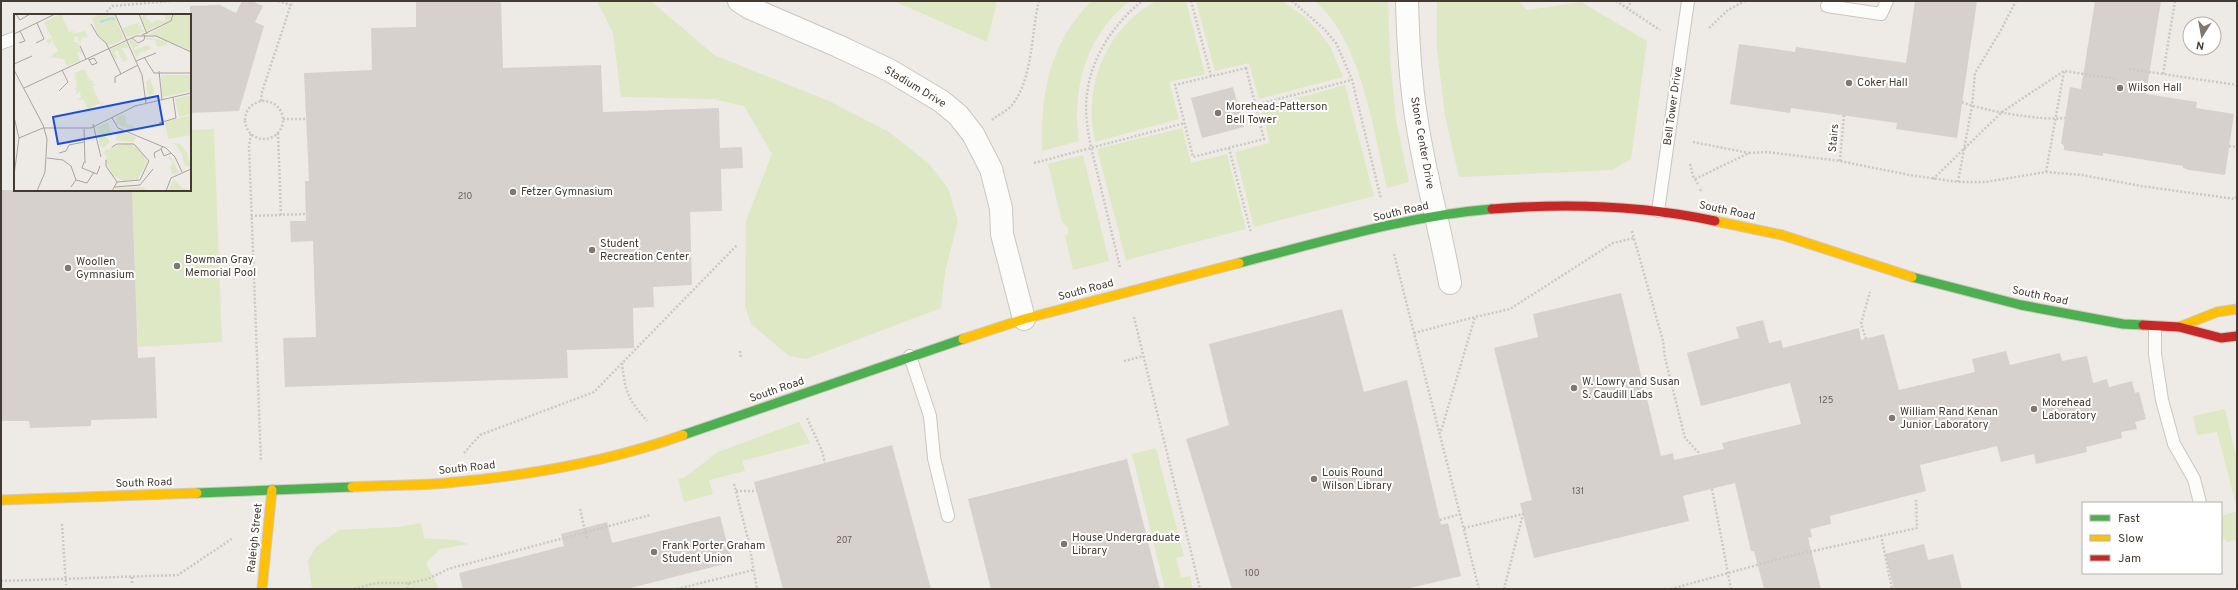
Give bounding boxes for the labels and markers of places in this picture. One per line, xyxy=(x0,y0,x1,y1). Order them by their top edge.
place label: Coker Hall xyxy=(1857,76,1908,90)
marker: Coker Hall xyxy=(1844,78,1854,88)
place label: Wilson Hall xyxy=(2128,81,2182,95)
marker: Wilson Hall xyxy=(2115,83,2125,93)
place label: Morehead-Patterson Bell Tower xyxy=(1226,100,1327,127)
marker: Morehead-Patterson Bell Tower xyxy=(1213,108,1223,118)
place label: Fetzer Gymnasium xyxy=(521,185,613,199)
marker: Fetzer Gymnasium xyxy=(508,187,518,197)
place label: Student Recreation Center xyxy=(600,237,690,264)
marker: Student Recreation Center xyxy=(587,245,597,255)
place label: Bowman Gray Memorial Pool xyxy=(185,253,256,280)
place label: Woollen Gymnasium xyxy=(76,255,134,282)
marker: Bowman Gray Memorial Pool xyxy=(172,261,182,271)
marker: Woollen Gymnasium xyxy=(63,263,73,273)
place label: W. Lowry and Susan S. Caudill Labs xyxy=(1582,375,1680,402)
marker: W. Lowry and Susan S. Caudill Labs xyxy=(1569,383,1579,393)
place label: Morehead Laboratory xyxy=(2042,396,2097,423)
marker: Morehead Laboratory xyxy=(2029,404,2039,414)
place label: William Rand Kenan Junior Laboratory xyxy=(1900,405,1998,432)
marker: William Rand Kenan Junior Laboratory xyxy=(1887,413,1897,423)
place label: Louis Round Wilson Library xyxy=(1322,466,1392,493)
marker: Louis Round Wilson Library xyxy=(1309,474,1319,484)
place label: House Undergraduate Library xyxy=(1072,531,1180,558)
place label: Frank Porter Graham Student Union xyxy=(662,539,765,566)
marker: House Undergraduate Library xyxy=(1059,539,1069,549)
marker: Frank Porter Graham Student Union xyxy=(649,547,659,557)

